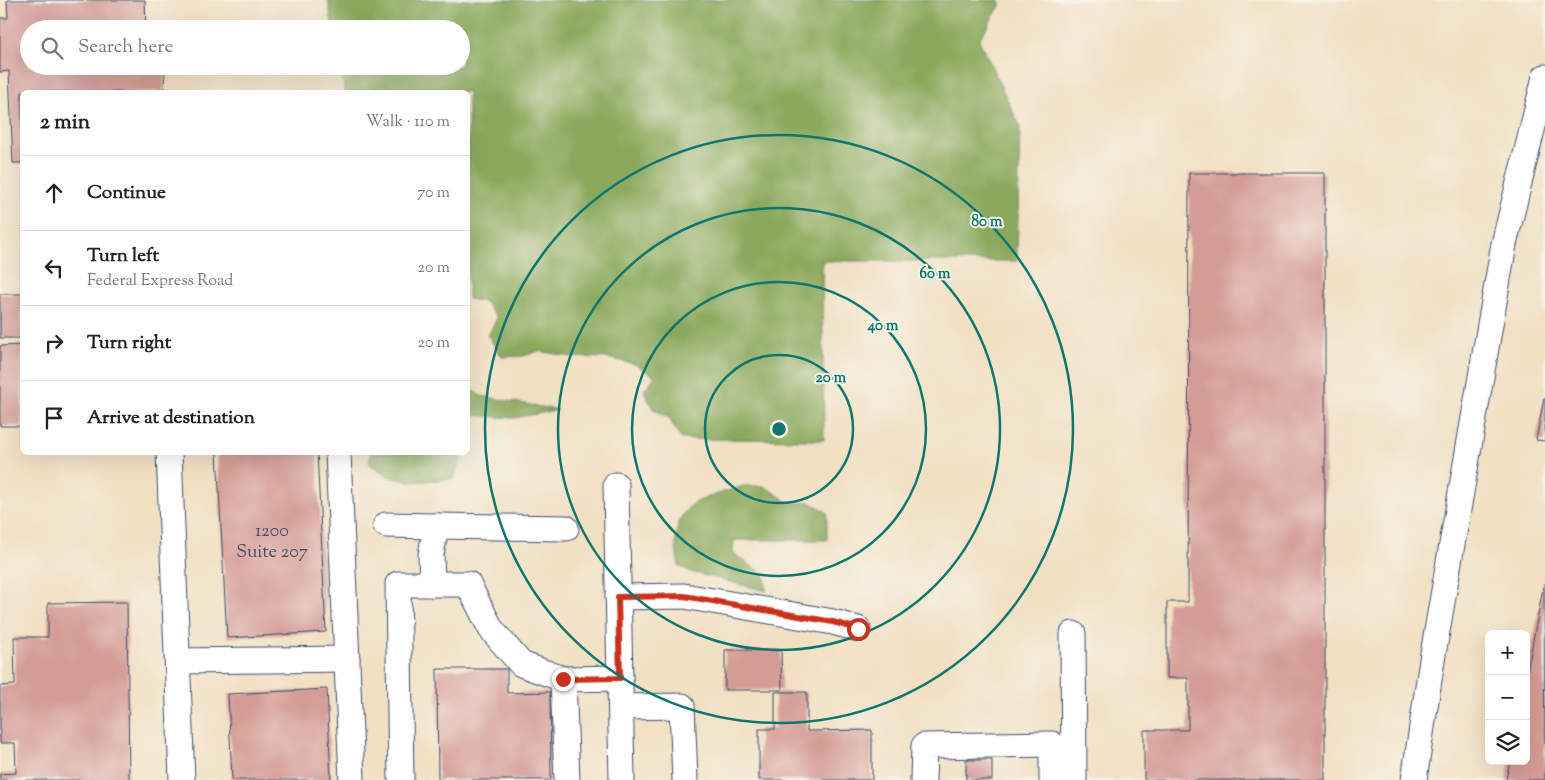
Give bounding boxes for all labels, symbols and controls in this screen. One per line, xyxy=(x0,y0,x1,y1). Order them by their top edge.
search box xyxy=(20,20,470,75)
icon: search xyxy=(38,34,66,62)
text: Search here xyxy=(78,34,173,61)
text: 2 min xyxy=(40,108,90,138)
text: Walk · 110 m xyxy=(366,111,450,134)
icon: ahead xyxy=(40,179,68,207)
text: Continue xyxy=(87,180,166,207)
text: 70 m xyxy=(417,182,450,205)
text: 80 m xyxy=(971,212,1003,233)
text: Turn left xyxy=(87,243,159,270)
icon: left xyxy=(40,254,68,282)
text: 20 m xyxy=(417,257,450,280)
text: 60 m xyxy=(920,264,951,285)
text: Federal Express Road xyxy=(87,270,233,293)
text: 40 m xyxy=(867,316,899,337)
icon: right xyxy=(40,329,68,357)
text: Turn right xyxy=(87,330,171,357)
text: 20 m xyxy=(417,332,450,355)
text: 20 m xyxy=(816,368,847,389)
icon: arrive xyxy=(40,404,68,432)
text: Arrive at destination xyxy=(87,405,255,432)
centre of rings xyxy=(770,420,788,438)
house number: 1200 Suite 207 xyxy=(236,519,308,566)
route start xyxy=(847,618,870,641)
map controls xyxy=(1485,630,1530,765)
button: + xyxy=(1485,630,1530,675)
route end xyxy=(552,668,575,691)
button: − xyxy=(1485,675,1530,720)
button: layers xyxy=(1485,720,1530,765)

